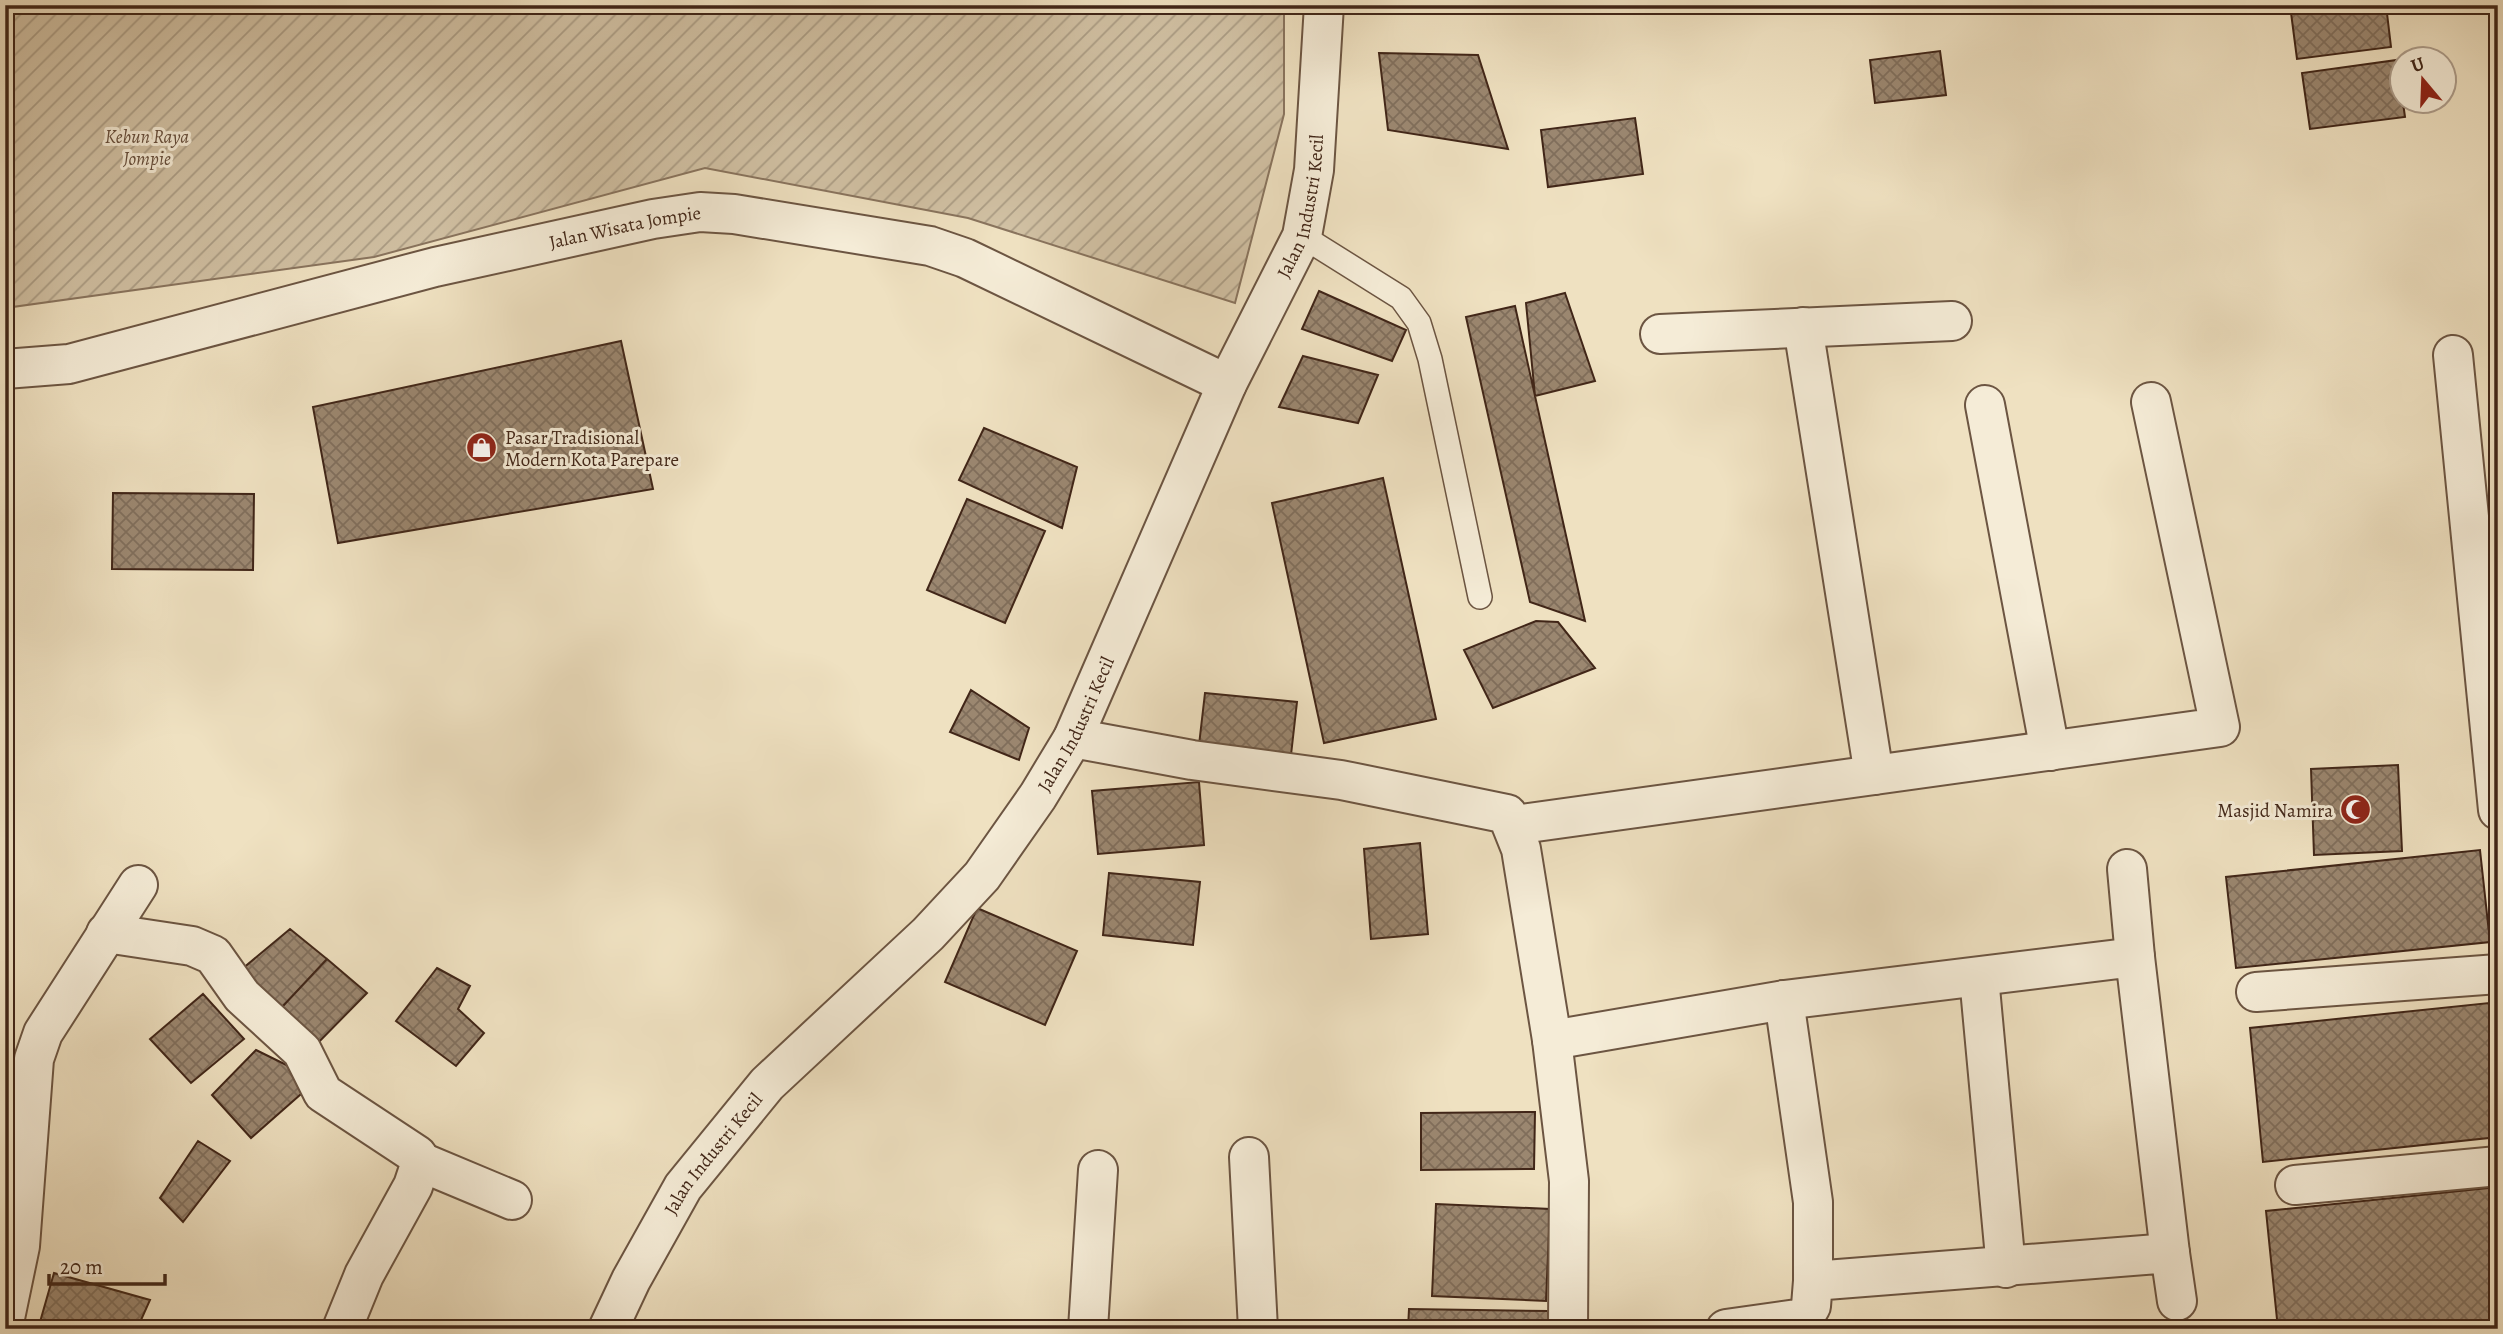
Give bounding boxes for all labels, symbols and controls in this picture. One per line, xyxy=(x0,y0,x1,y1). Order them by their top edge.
north arrow xyxy=(2388,46,2458,116)
text: U xyxy=(2408,50,2428,79)
park label: Kebun Raya Jompie xyxy=(105,124,189,172)
street label: Jalan Industri Kecil xyxy=(1271,133,1330,283)
street label: Jalan Wisata Jompie xyxy=(547,200,703,256)
place label: Pasar Tradisional Modern Kota Parepare xyxy=(505,425,679,473)
shop icon: Pasar Tradisional Modern Kota Parepare xyxy=(465,431,499,465)
street label: Jalan Industri Kecil xyxy=(1032,652,1121,797)
mosque icon: Masjid Namira xyxy=(2339,793,2373,827)
place label: Masjid Namira xyxy=(2217,798,2333,824)
street label: Jalan Industri Kecil xyxy=(658,1087,769,1220)
scale bar xyxy=(49,1243,164,1287)
text: 20 m xyxy=(60,1253,103,1281)

